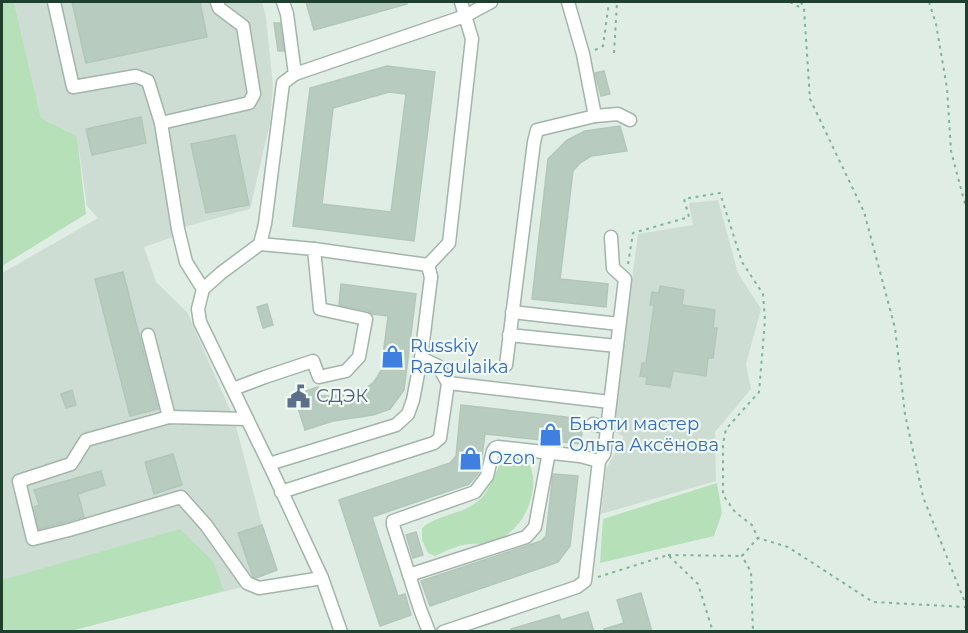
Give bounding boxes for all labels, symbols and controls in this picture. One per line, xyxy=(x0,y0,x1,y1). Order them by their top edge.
place label: Russkiy Razgulaika xyxy=(410,335,509,378)
shop icon: Russkiy Razgulaika xyxy=(379,343,405,369)
public building icon: СДЭК xyxy=(285,383,311,409)
place label: СДЭК xyxy=(316,385,369,407)
place label: Бьюти мастер Oльга Аксёнова xyxy=(569,413,719,456)
shop icon: Бьюти мастер Oльга Аксёнова xyxy=(538,421,564,447)
shop icon: Ozon xyxy=(457,445,483,471)
place label: Ozon xyxy=(488,447,536,469)

